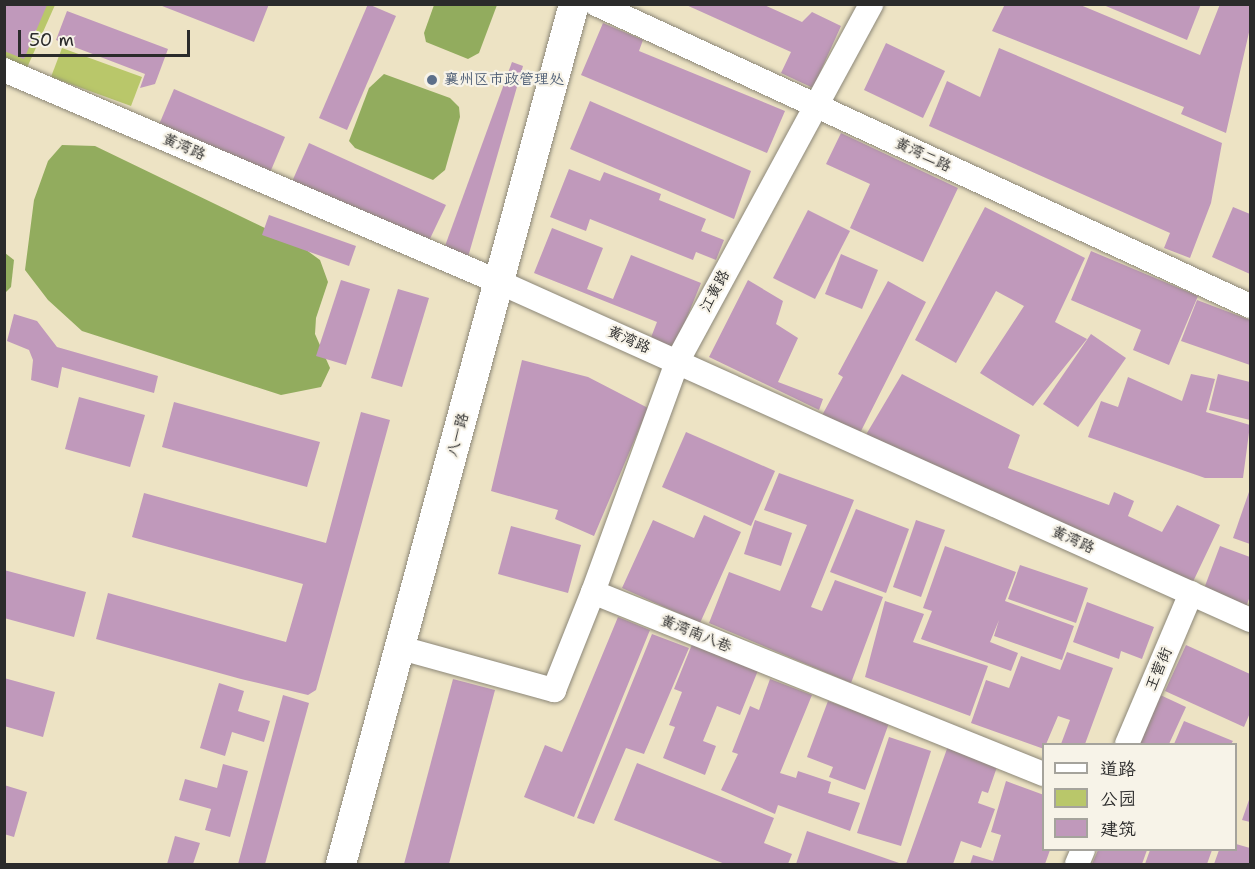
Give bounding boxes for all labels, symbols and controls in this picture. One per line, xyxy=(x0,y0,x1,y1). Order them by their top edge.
scale bar xyxy=(21,18,194,56)
text: 50 m xyxy=(29,28,74,52)
place label: 襄州区市政管理处 xyxy=(444,71,564,89)
marker: 襄州区市政管理处 xyxy=(425,73,439,87)
street label: 黄湾路 xyxy=(160,130,208,164)
street label: 黄湾二路 xyxy=(892,134,954,176)
street label: 江黄路 xyxy=(696,267,734,315)
street label: 黄湾路 xyxy=(605,323,653,357)
street label: 八一路 xyxy=(443,411,473,459)
street label: 黄湾路 xyxy=(1049,523,1097,557)
street label: 黄湾南八巷 xyxy=(658,612,734,656)
street label: 王营街 xyxy=(1142,645,1176,693)
legend xyxy=(1042,743,1237,851)
text: 道路 xyxy=(1100,757,1136,781)
text: 公园 xyxy=(1100,787,1136,811)
text: 建筑 xyxy=(1100,817,1136,841)

